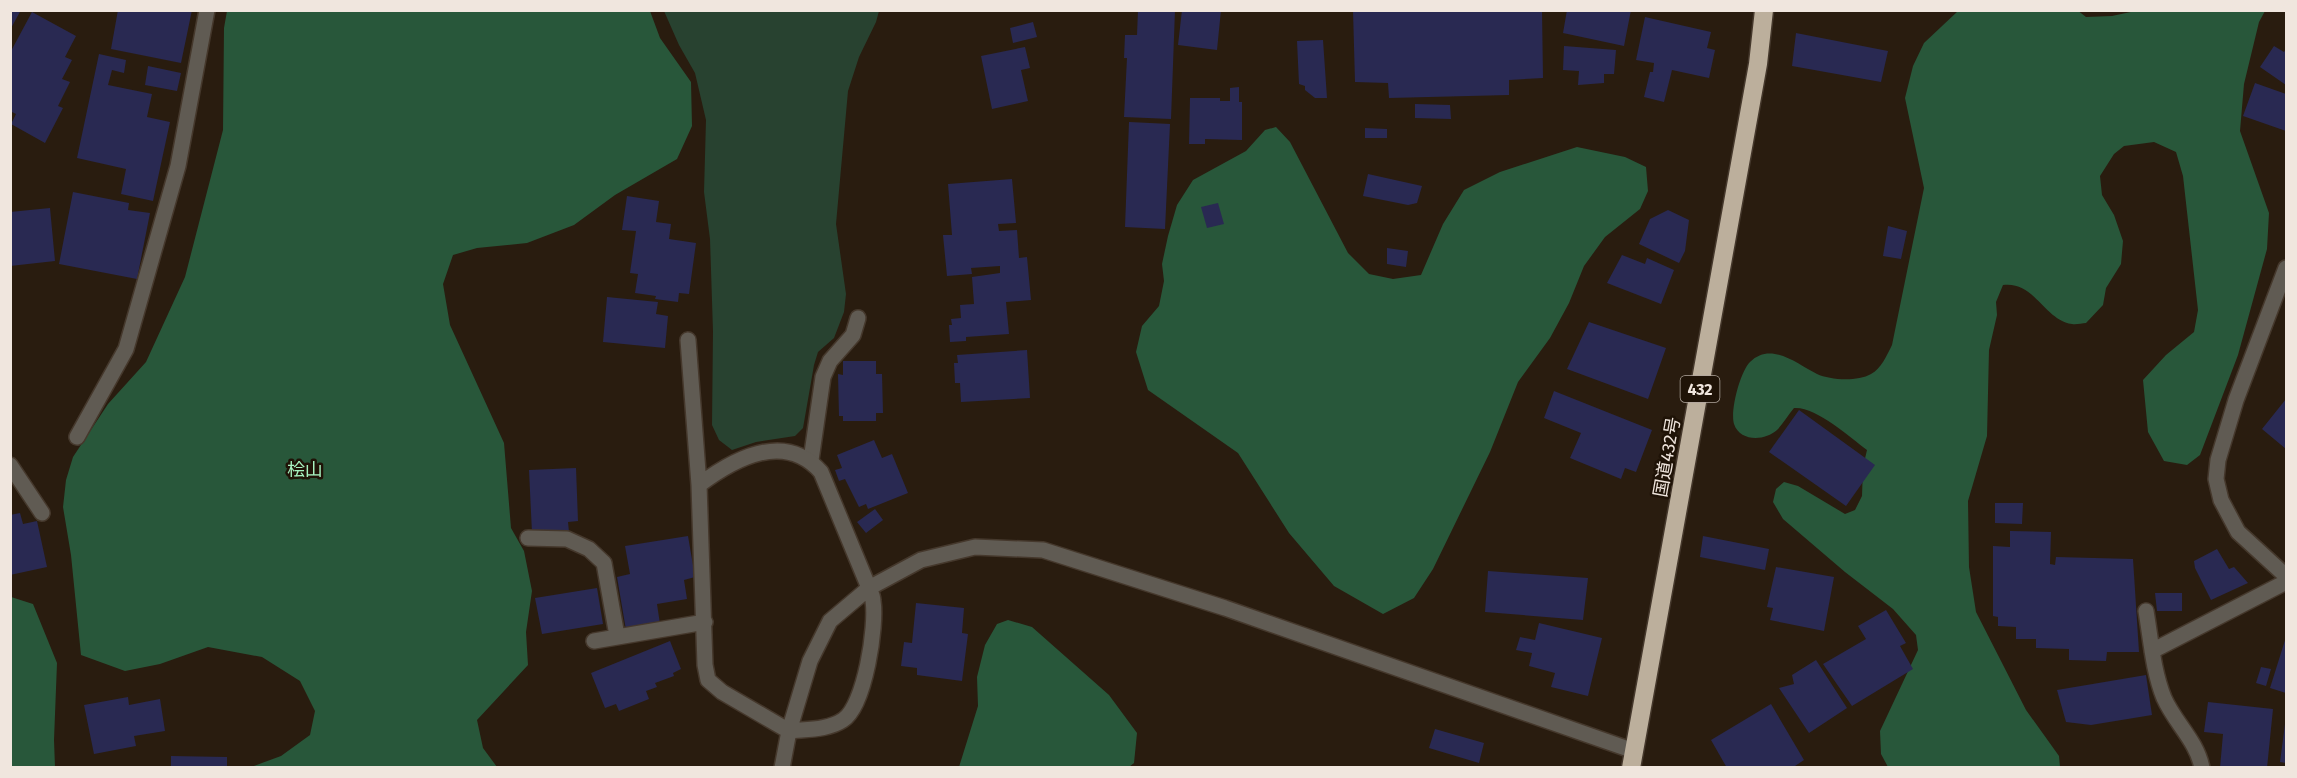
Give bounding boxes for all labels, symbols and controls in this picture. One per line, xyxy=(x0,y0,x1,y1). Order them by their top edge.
road number: 432 xyxy=(1680,376,1720,402)
street label: 国道432号 xyxy=(1649,415,1685,499)
park label: 桧山 xyxy=(287,459,323,481)

